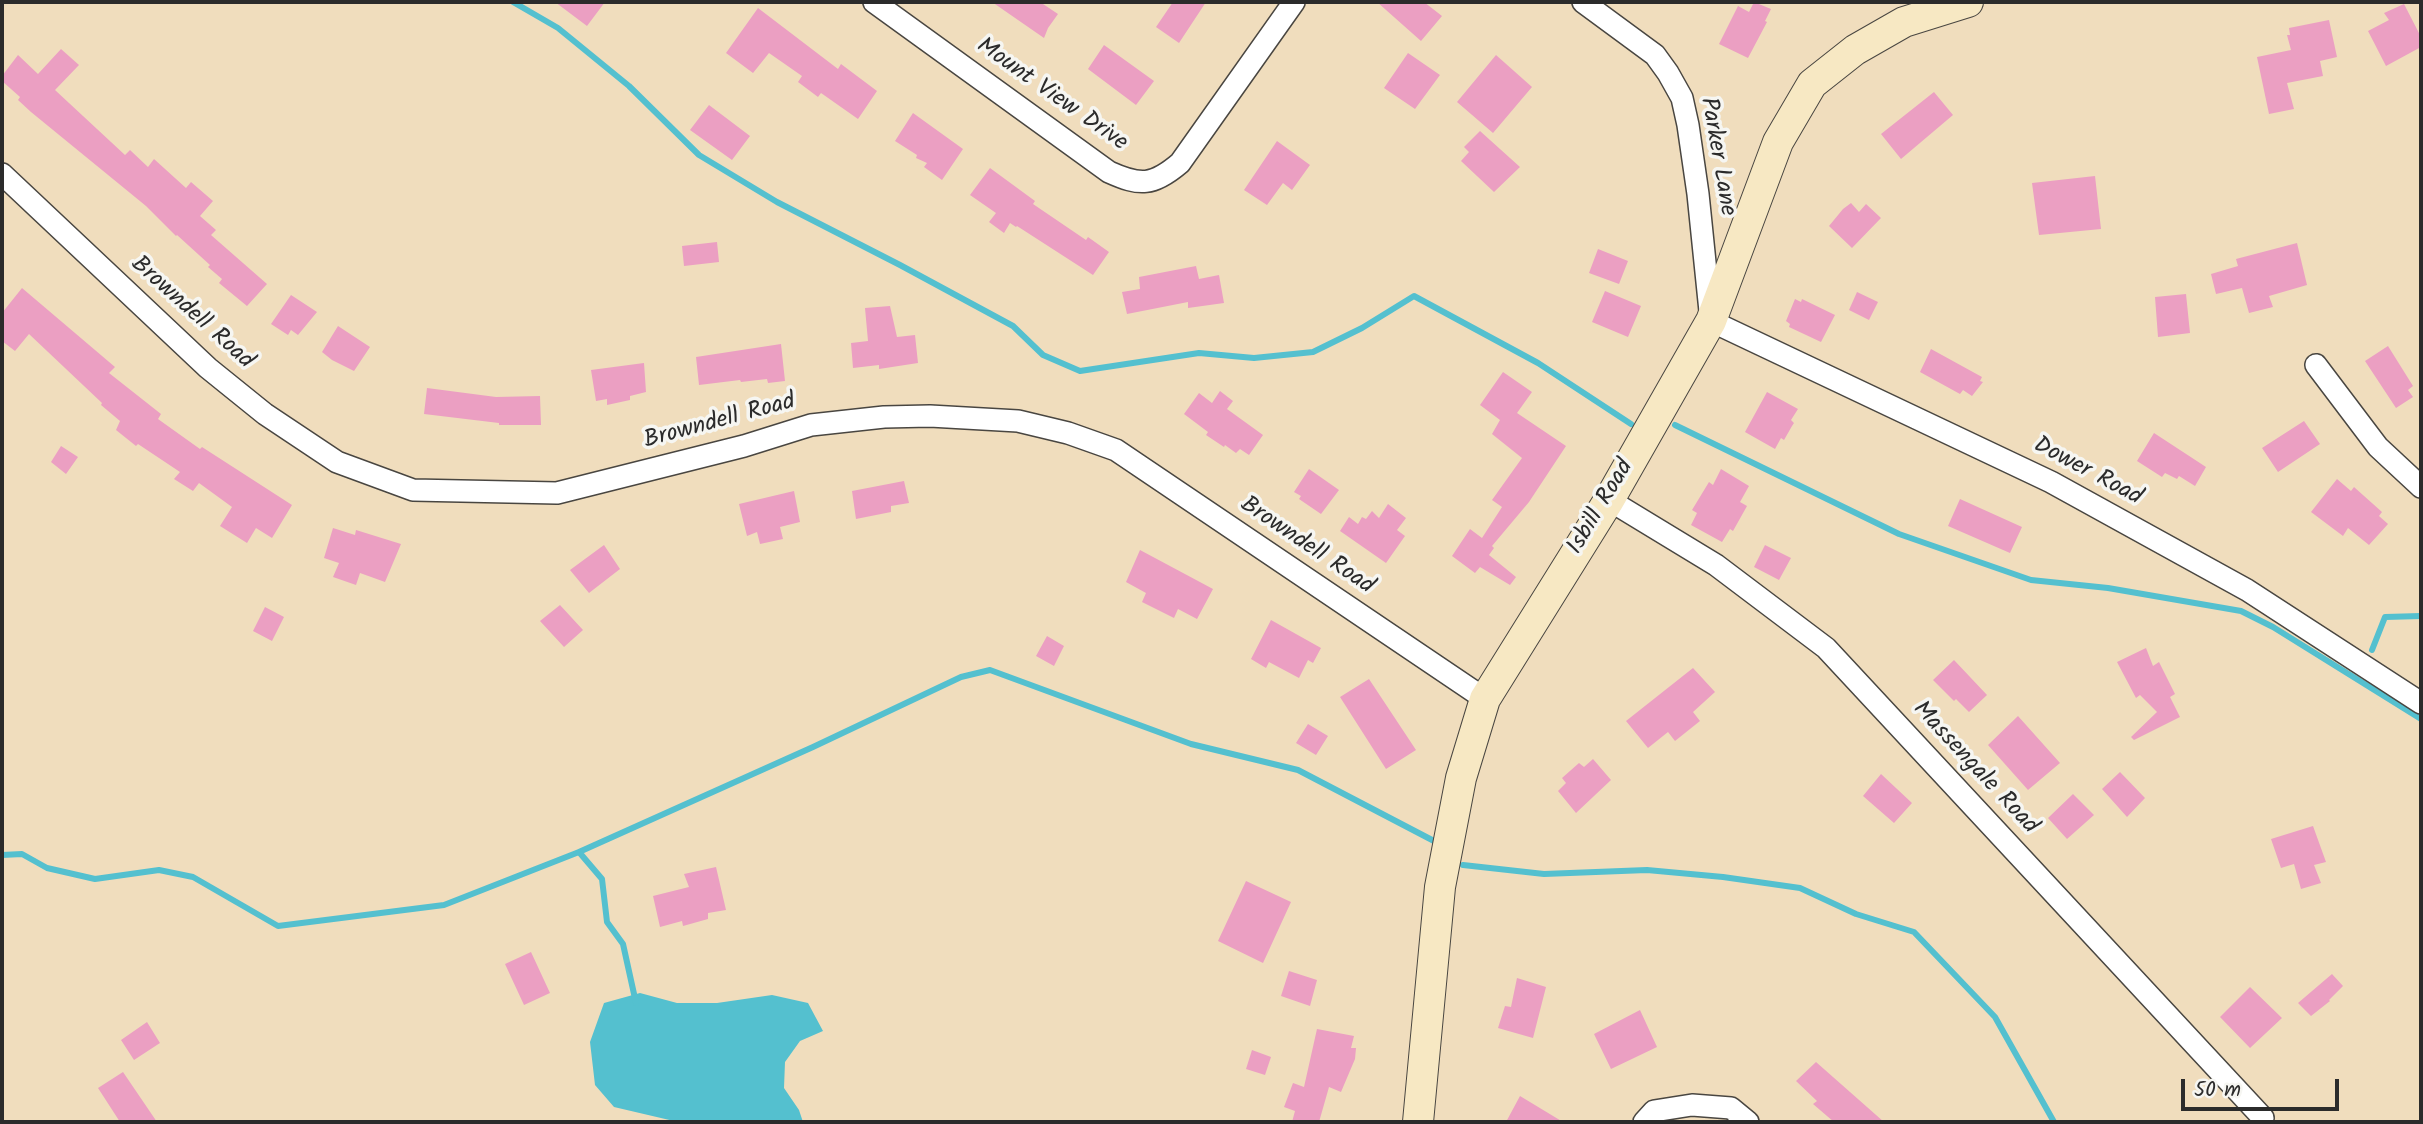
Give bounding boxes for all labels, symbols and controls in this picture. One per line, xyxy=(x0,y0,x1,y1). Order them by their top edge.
street label: Mount View Drive xyxy=(970,33,1132,159)
street label: Parker Lane xyxy=(1691,96,1741,218)
street label: Browndell Road xyxy=(124,251,258,377)
street label: Browndell Road xyxy=(641,389,799,457)
street label: Dower Road xyxy=(2028,432,2146,514)
street label: Isbill Road xyxy=(1562,455,1642,561)
street label: Browndell Road xyxy=(1234,492,1378,602)
street label: Massengale Road xyxy=(1905,697,2043,841)
scale bar xyxy=(2185,1064,2342,1108)
text: 50 m xyxy=(2194,1074,2241,1107)

